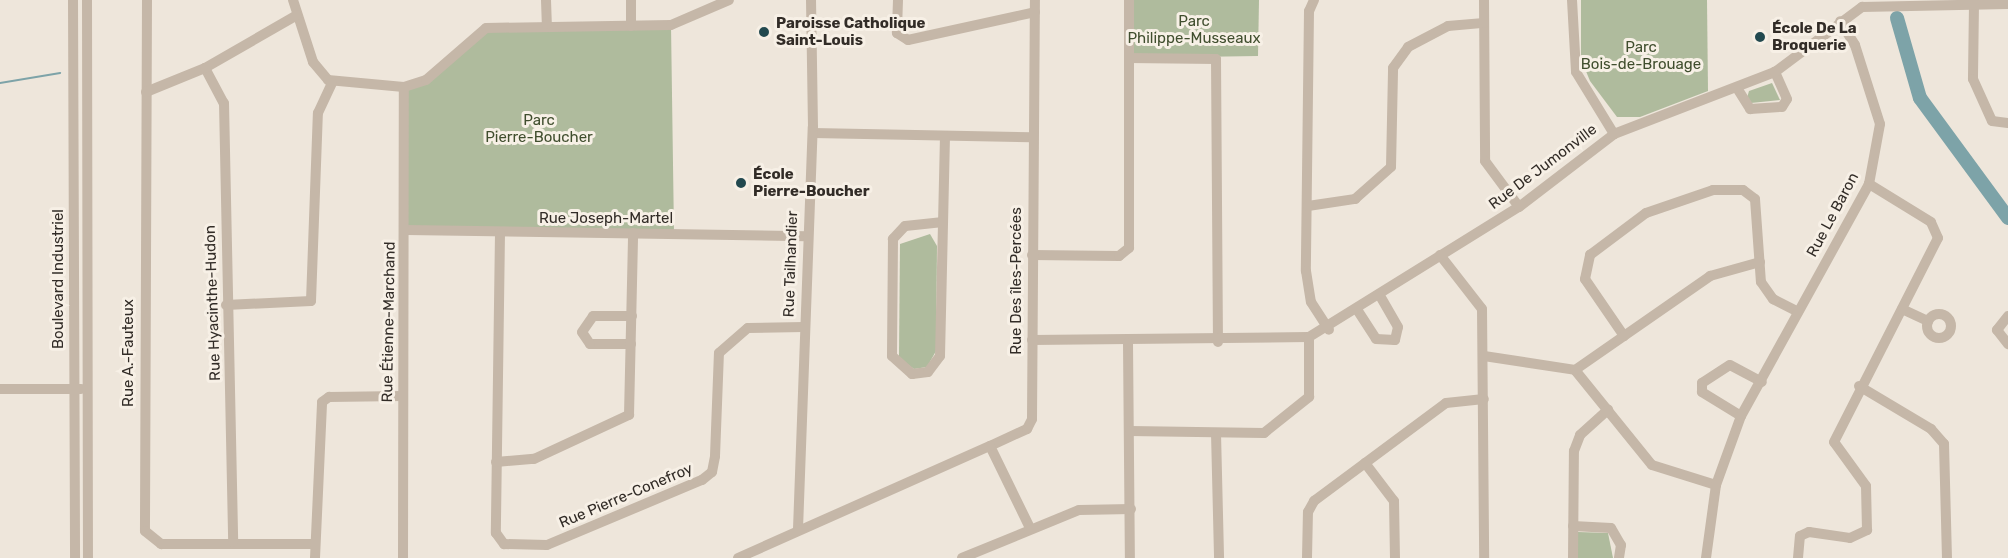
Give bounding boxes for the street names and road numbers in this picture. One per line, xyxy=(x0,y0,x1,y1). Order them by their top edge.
street label: Rue De Jumonville xyxy=(1486,121,1600,213)
street label: Rue Le Baron xyxy=(1803,170,1863,260)
street label: Rue Des îles-Percées xyxy=(1008,207,1026,355)
street label: Boulevard Industriel xyxy=(50,209,68,349)
street label: Rue Joseph-Martel xyxy=(539,210,673,228)
street label: Rue Tailhandier xyxy=(780,210,802,318)
street label: Rue Hyacinthe-Hudon xyxy=(201,225,225,381)
street label: Rue Étienne-Marchand xyxy=(379,241,399,403)
street label: Rue A.-Fauteux xyxy=(120,299,138,407)
street label: Rue Pierre-Conefroy xyxy=(556,460,696,532)

